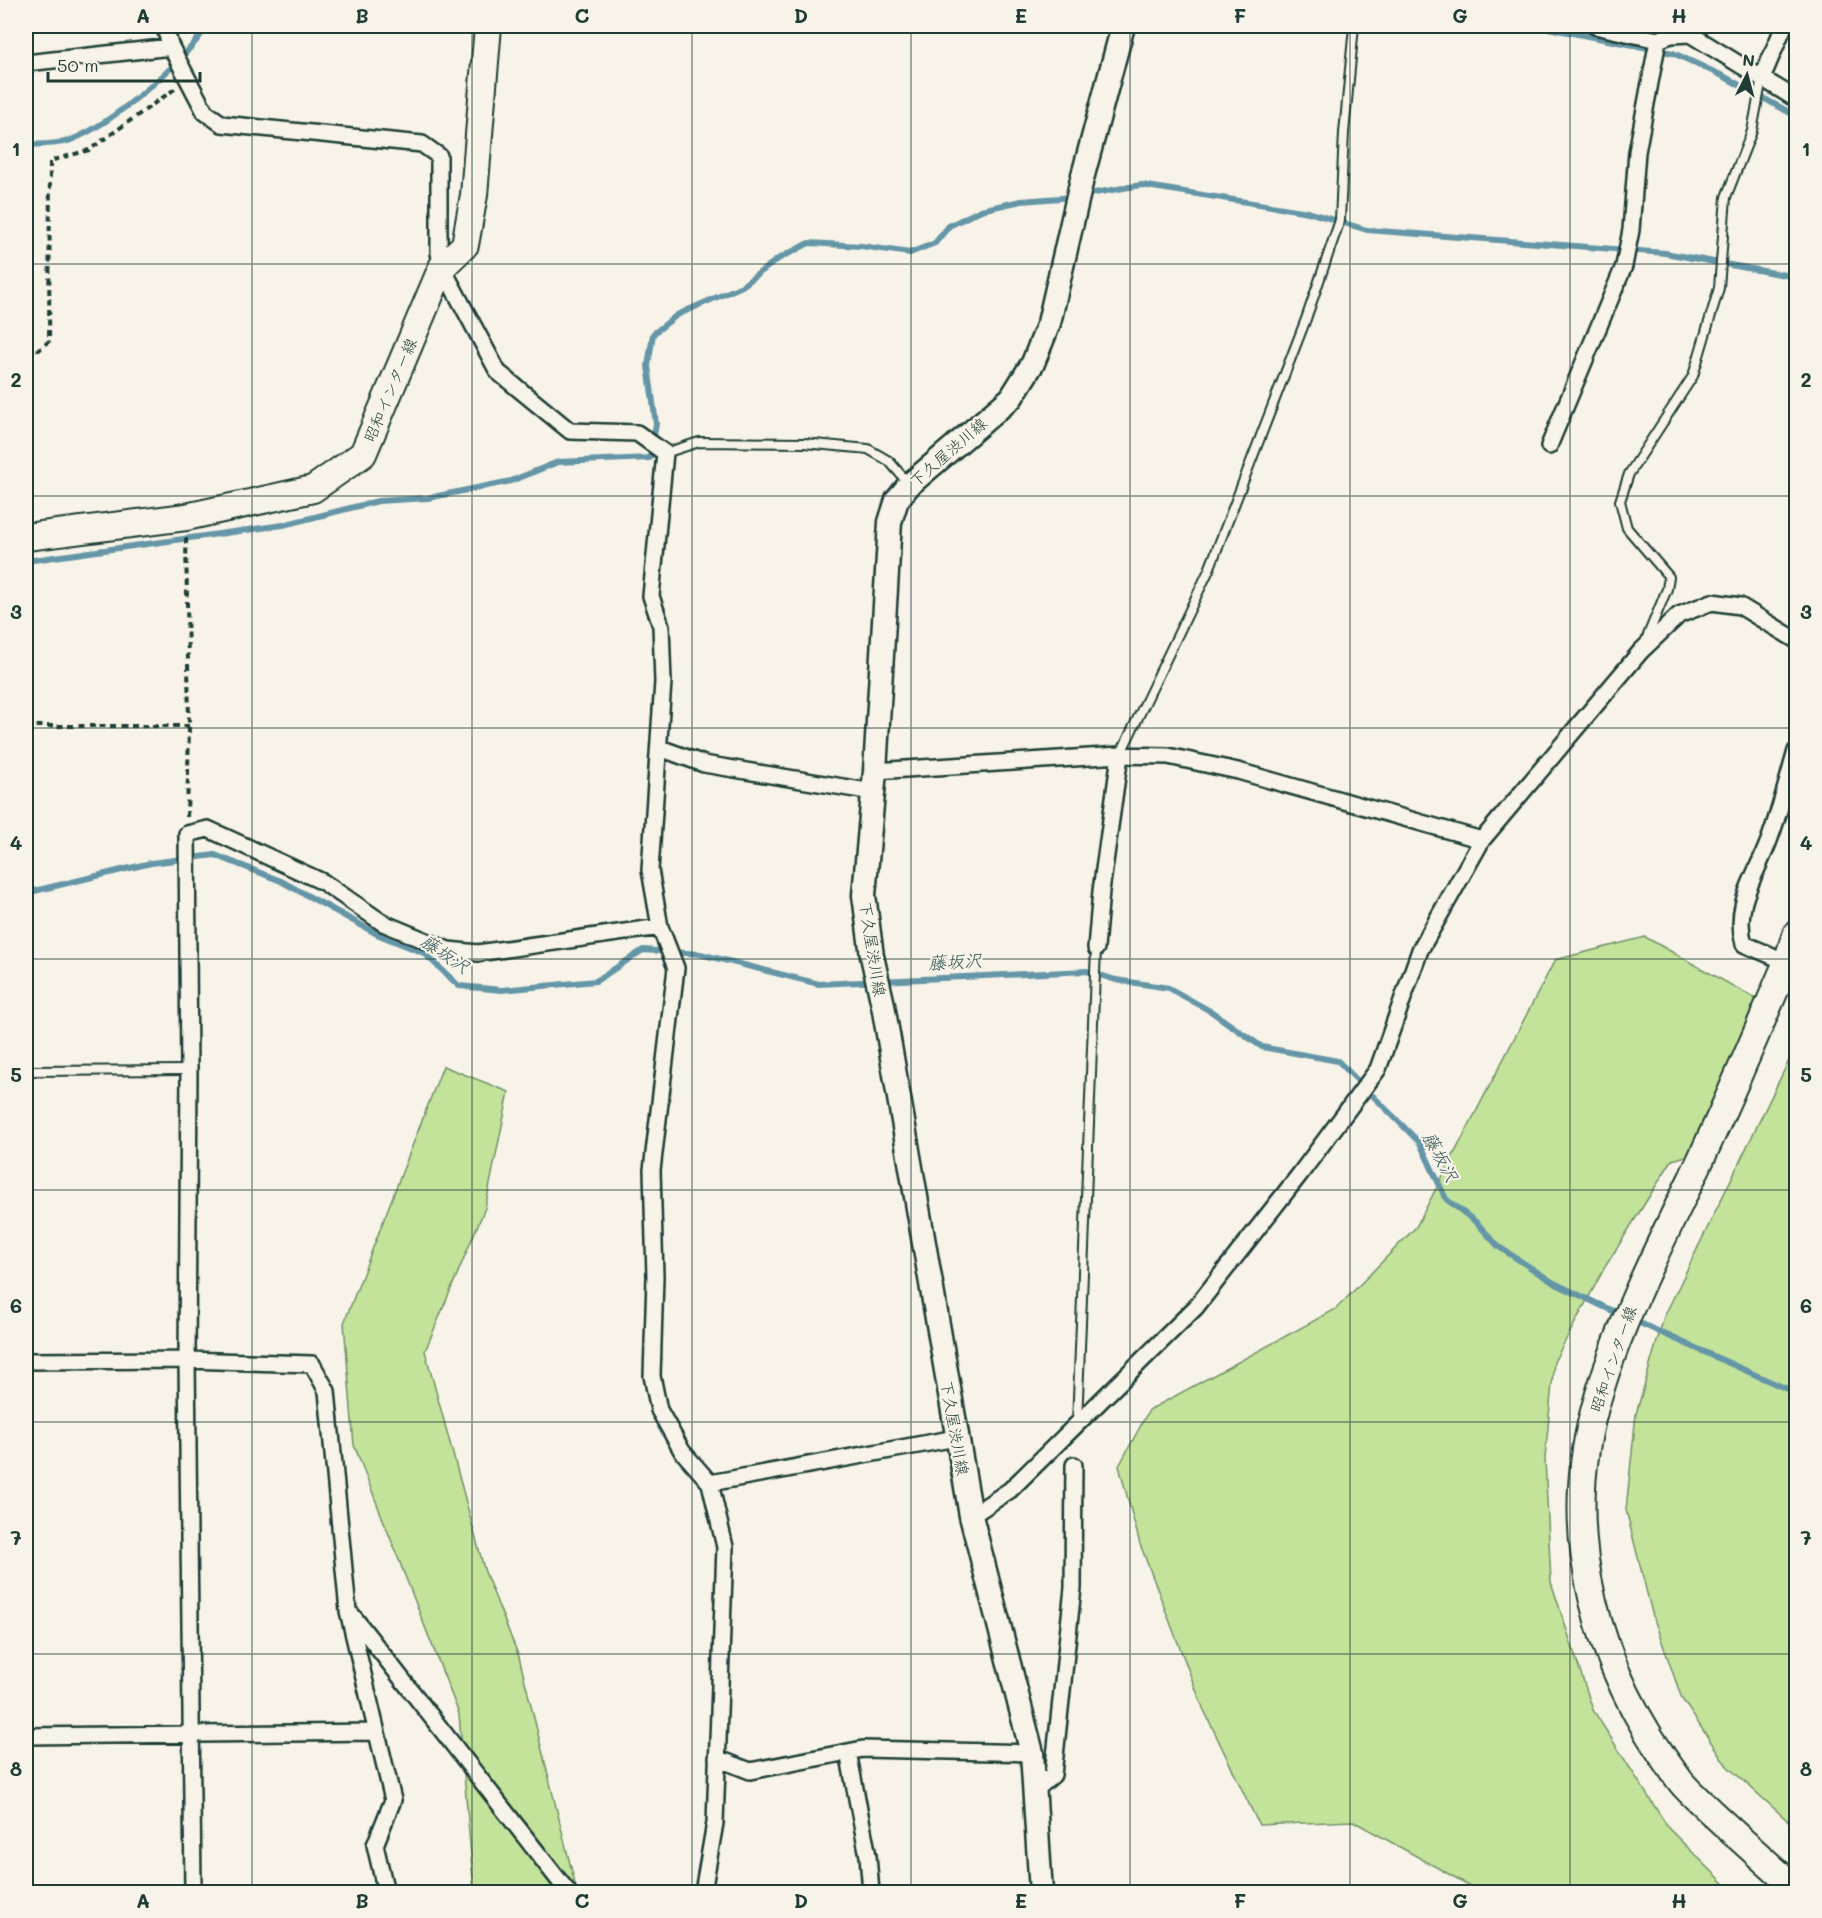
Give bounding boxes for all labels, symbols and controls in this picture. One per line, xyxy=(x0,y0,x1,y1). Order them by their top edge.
text: A xyxy=(136,2,150,28)
text: B xyxy=(355,2,369,28)
text: C xyxy=(575,2,590,28)
text: D xyxy=(794,2,808,28)
text: E xyxy=(1015,2,1027,28)
text: F xyxy=(1234,2,1247,28)
text: G xyxy=(1452,2,1468,28)
text: H xyxy=(1671,2,1687,28)
scale bar xyxy=(48,45,200,83)
north arrow xyxy=(1717,45,1777,105)
text: N xyxy=(1741,49,1756,71)
text: 50 m xyxy=(57,53,99,77)
text: 1 xyxy=(12,135,20,161)
text: 1 xyxy=(1802,135,1810,161)
street label: 昭和インター線 xyxy=(358,334,421,445)
text: 2 xyxy=(10,366,22,392)
text: 2 xyxy=(1800,366,1812,392)
street label: 下久屋渋川線 xyxy=(905,412,991,491)
text: 3 xyxy=(10,598,22,624)
text: 3 xyxy=(1800,598,1812,624)
text: 4 xyxy=(10,829,23,855)
text: 4 xyxy=(1800,829,1813,855)
street label: 下久屋渋川線 xyxy=(856,900,891,998)
water label: 藤坂沢 xyxy=(416,928,475,979)
water label: 藤坂沢 xyxy=(927,948,984,974)
text: 5 xyxy=(10,1061,22,1087)
text: 5 xyxy=(1800,1061,1812,1087)
water label: 藤坂沢 xyxy=(1417,1127,1465,1187)
text: 6 xyxy=(10,1292,22,1318)
text: 6 xyxy=(1800,1292,1812,1318)
street label: 昭和インター線 xyxy=(1584,1303,1641,1415)
street label: 下久屋渋川線 xyxy=(937,1379,974,1477)
text: 7 xyxy=(10,1524,22,1550)
text: 7 xyxy=(1800,1524,1812,1550)
text: 8 xyxy=(10,1755,22,1781)
text: 8 xyxy=(1800,1755,1812,1781)
text: A xyxy=(136,1887,150,1913)
text: B xyxy=(355,1887,369,1913)
text: C xyxy=(575,1887,590,1913)
text: D xyxy=(794,1887,808,1913)
text: E xyxy=(1015,1887,1027,1913)
text: F xyxy=(1234,1887,1247,1913)
text: G xyxy=(1452,1887,1468,1913)
text: H xyxy=(1671,1887,1687,1913)

